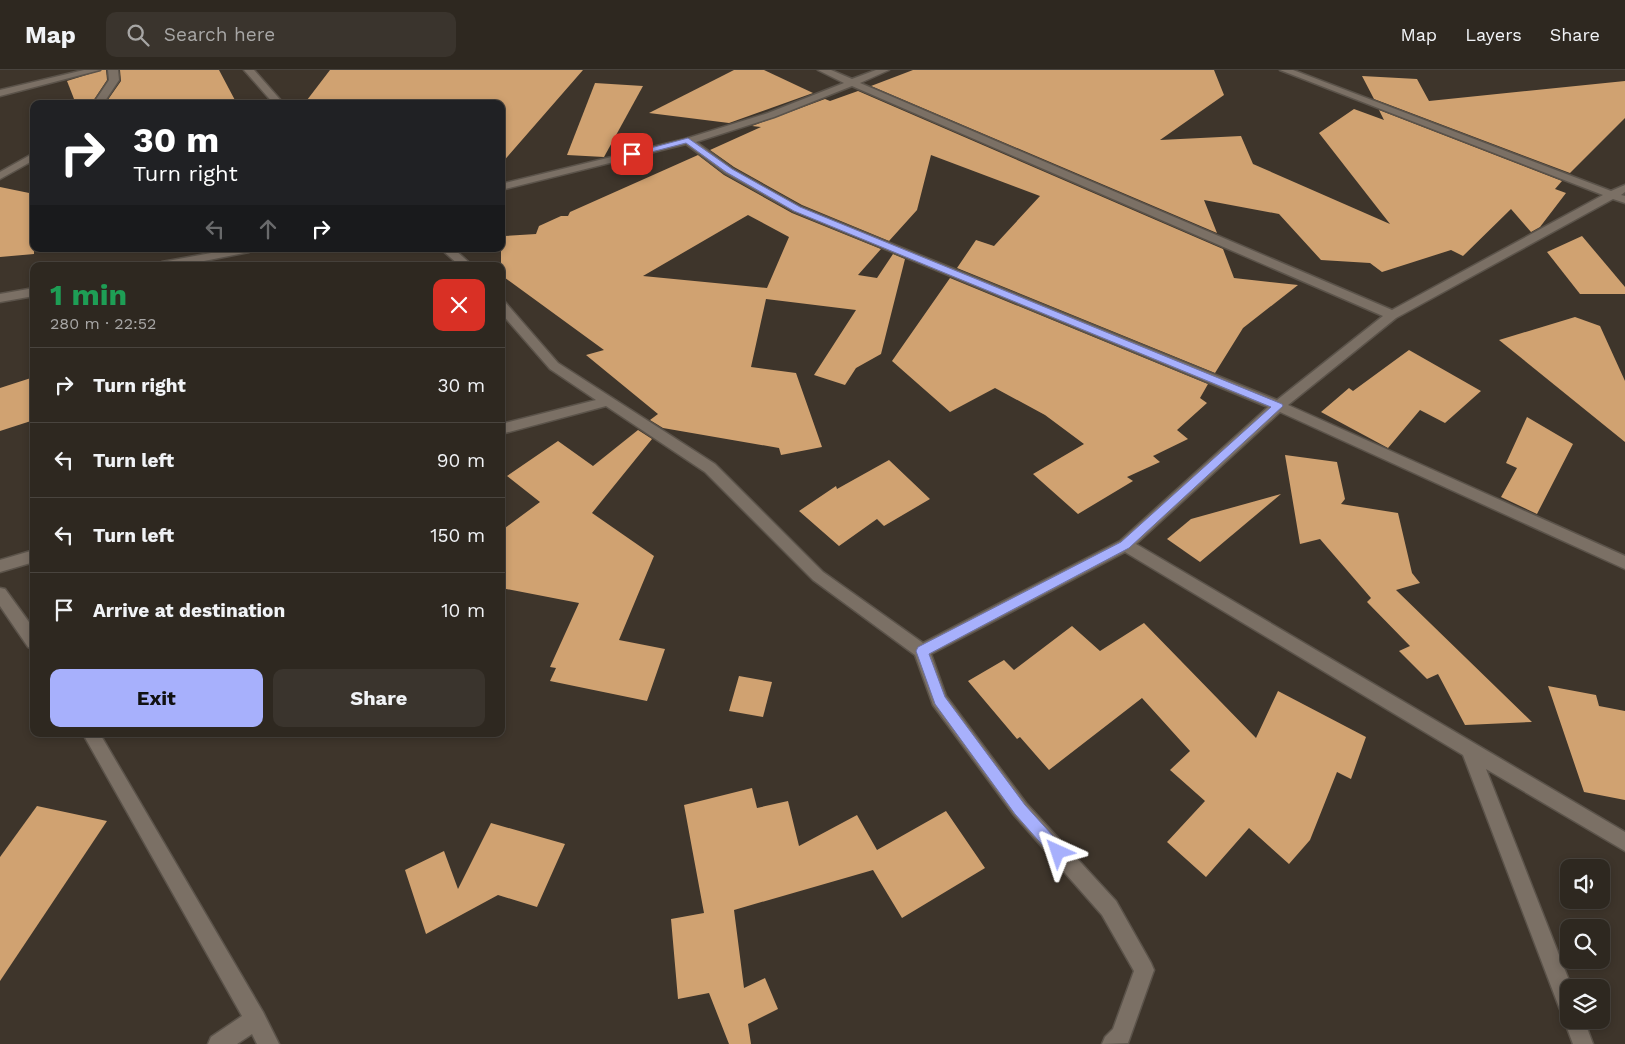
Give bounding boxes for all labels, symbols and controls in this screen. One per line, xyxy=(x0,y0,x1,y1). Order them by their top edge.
search box xyxy=(106,12,456,57)
text: Map xyxy=(25,21,76,49)
icon: search xyxy=(124,21,152,49)
text: Search here xyxy=(164,23,275,46)
text: Map xyxy=(1400,24,1437,45)
text: Layers xyxy=(1465,24,1522,45)
text: Share xyxy=(1550,24,1600,45)
text: 30 m xyxy=(133,119,219,161)
icon: right xyxy=(50,120,115,185)
pin xyxy=(611,133,653,175)
icon: arrive xyxy=(618,140,646,168)
text: Turn right xyxy=(133,161,238,186)
icon: left xyxy=(201,215,229,243)
icon: ahead xyxy=(254,215,282,243)
icon: right xyxy=(307,215,335,243)
text: 1 min xyxy=(50,277,127,312)
button: close xyxy=(433,279,485,331)
text: 280 m · 22:52 xyxy=(50,314,156,333)
icon: right xyxy=(50,371,78,399)
text: Turn right xyxy=(93,374,186,397)
text: 30 m xyxy=(438,374,485,397)
icon: left xyxy=(50,446,78,474)
text: Turn left xyxy=(93,449,174,472)
text: 90 m xyxy=(437,449,485,472)
icon: left xyxy=(50,521,78,549)
text: Turn left xyxy=(93,524,174,547)
text: 150 m xyxy=(430,524,485,547)
icon: arrive xyxy=(50,596,78,624)
text: Arrive at destination xyxy=(93,599,285,622)
text: 10 m xyxy=(441,599,485,622)
button: Exit xyxy=(50,669,263,727)
button: Share xyxy=(273,669,485,727)
position arrow xyxy=(1031,825,1083,877)
map controls xyxy=(1560,859,1610,1029)
button: sound xyxy=(1560,859,1610,909)
button: search xyxy=(1560,919,1610,969)
button: layers xyxy=(1560,979,1610,1029)

